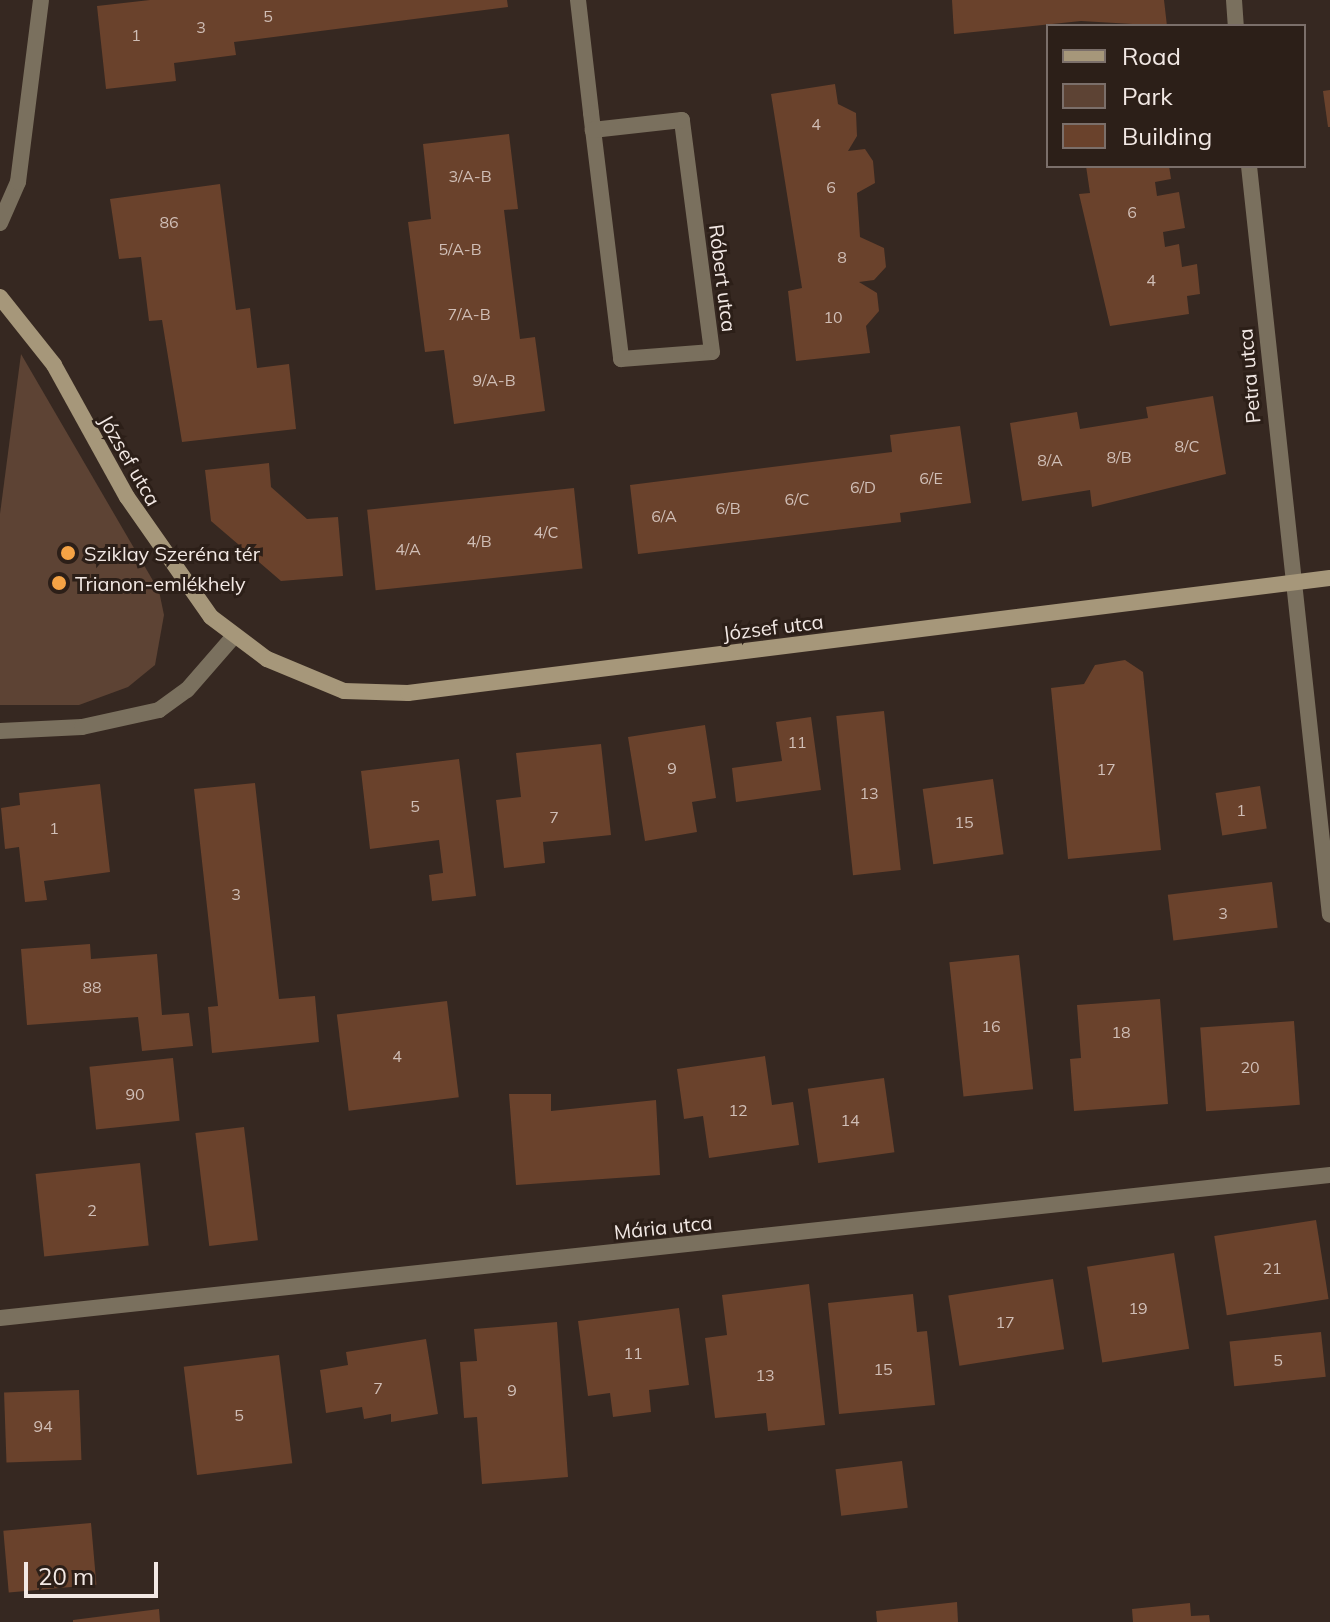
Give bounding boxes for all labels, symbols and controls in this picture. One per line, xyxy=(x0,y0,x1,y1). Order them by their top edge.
house number: 5 xyxy=(263,6,273,26)
house number: 3 xyxy=(196,17,206,37)
legend xyxy=(1046,24,1306,168)
house number: 1 xyxy=(131,25,141,45)
text: Road xyxy=(1122,41,1181,71)
text: Park xyxy=(1122,81,1173,111)
house number: 4 xyxy=(811,114,821,134)
text: Building xyxy=(1122,121,1212,151)
house number: 3/A-B xyxy=(448,166,492,186)
house number: 6 xyxy=(826,177,836,197)
house number: 6 xyxy=(1127,202,1137,222)
house number: 86 xyxy=(159,212,179,232)
street label: Róbert utca xyxy=(704,223,742,333)
house number: 5/A-B xyxy=(438,239,482,259)
house number: 8 xyxy=(837,247,847,267)
house number: 4 xyxy=(1146,270,1156,290)
house number: 7/A-B xyxy=(447,304,491,324)
house number: 10 xyxy=(823,307,843,327)
street label: Petra utca xyxy=(1233,328,1265,424)
house number: 9/A-B xyxy=(472,370,516,390)
street label: József utca xyxy=(94,410,166,510)
house number: 8/C xyxy=(1175,436,1199,456)
house number: 8/B xyxy=(1106,447,1132,467)
house number: 8/A xyxy=(1037,450,1063,470)
house number: 6/E xyxy=(919,468,943,488)
house number: 6/D xyxy=(850,477,876,497)
house number: 6/C xyxy=(785,489,809,509)
house number: 6/B xyxy=(715,498,741,518)
house number: 6/A xyxy=(651,506,677,526)
house number: 4/C xyxy=(534,522,558,542)
house number: 4/B xyxy=(466,531,492,551)
house number: 4/A xyxy=(395,539,421,559)
place label: Sziklay Szeréna tér xyxy=(84,541,260,565)
marker: Sziklay Szeréna tér xyxy=(59,544,77,562)
place label: Trianon-emlékhely xyxy=(75,571,246,595)
marker: Trianon-emlékhely xyxy=(50,574,68,592)
street label: József utca xyxy=(721,609,825,645)
house number: 11 xyxy=(787,732,807,752)
house number: 9 xyxy=(667,758,677,778)
house number: 17 xyxy=(1096,759,1116,779)
house number: 13 xyxy=(859,783,879,803)
house number: 5 xyxy=(410,796,420,816)
house number: 1 xyxy=(1236,800,1246,820)
house number: 7 xyxy=(549,807,559,827)
house number: 15 xyxy=(954,812,974,832)
house number: 1 xyxy=(49,818,59,838)
house number: 3 xyxy=(231,884,241,904)
house number: 3 xyxy=(1218,903,1228,923)
house number: 88 xyxy=(82,977,102,997)
house number: 16 xyxy=(981,1016,1001,1036)
house number: 18 xyxy=(1111,1022,1131,1042)
house number: 4 xyxy=(392,1046,402,1066)
house number: 20 xyxy=(1240,1057,1260,1077)
house number: 90 xyxy=(125,1084,145,1104)
house number: 12 xyxy=(728,1100,748,1120)
house number: 14 xyxy=(840,1110,860,1130)
house number: 2 xyxy=(87,1200,97,1220)
street label: Mária utca xyxy=(613,1210,713,1244)
house number: 21 xyxy=(1262,1258,1282,1278)
house number: 19 xyxy=(1128,1298,1148,1318)
house number: 17 xyxy=(995,1312,1015,1332)
house number: 11 xyxy=(623,1343,643,1363)
house number: 5 xyxy=(1273,1350,1283,1370)
house number: 15 xyxy=(873,1359,893,1379)
house number: 13 xyxy=(755,1365,775,1385)
house number: 7 xyxy=(373,1378,383,1398)
house number: 9 xyxy=(507,1380,517,1400)
house number: 5 xyxy=(234,1405,244,1425)
house number: 94 xyxy=(33,1416,53,1436)
scale bar xyxy=(28,1546,162,1596)
text: 20 m xyxy=(38,1561,94,1591)

